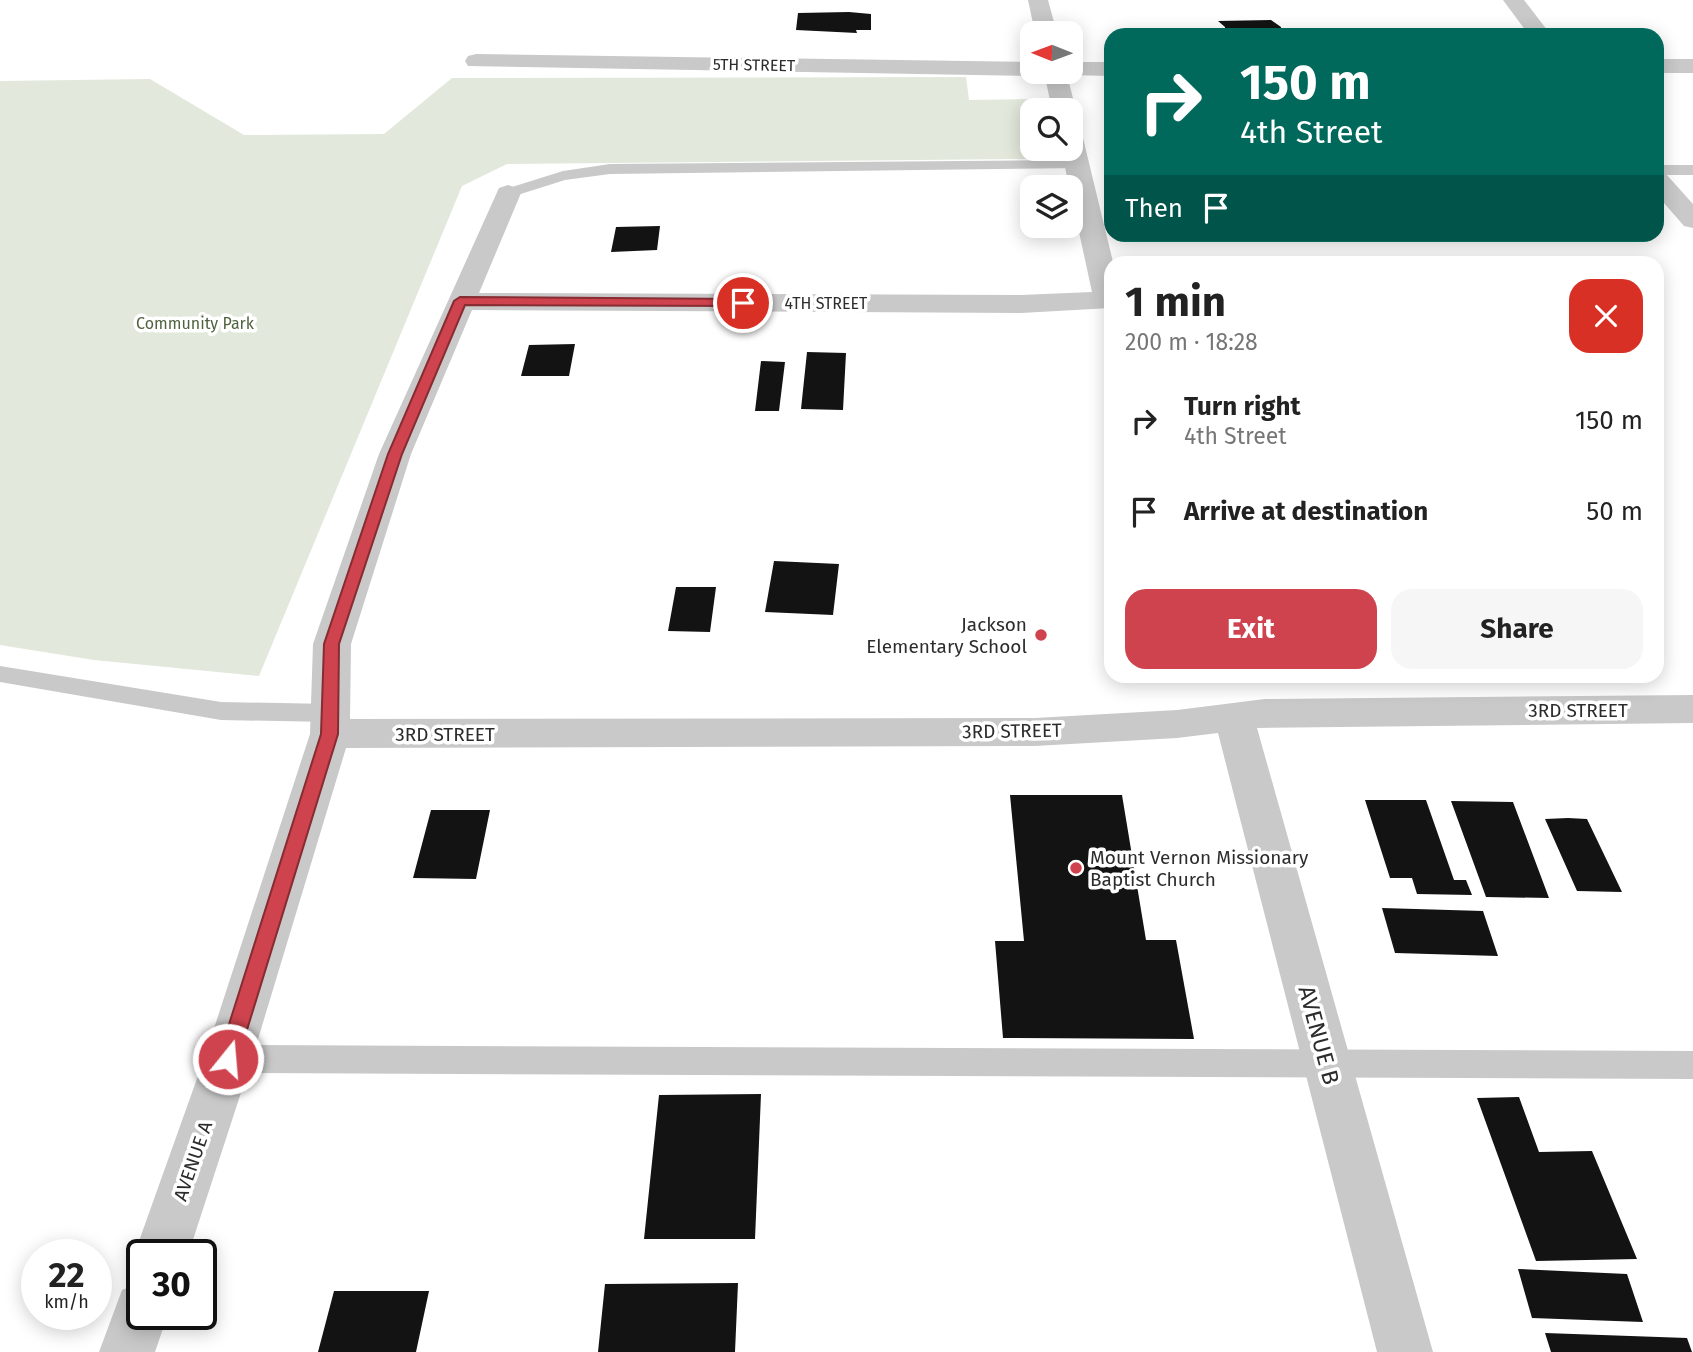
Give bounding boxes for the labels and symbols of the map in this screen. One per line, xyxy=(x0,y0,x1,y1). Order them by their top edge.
north arrow xyxy=(1020,21,1083,84)
street label: 5TH STREET xyxy=(713,55,796,75)
pin xyxy=(713,273,773,333)
street label: 4TH STREET xyxy=(785,294,868,313)
park label: Community Park xyxy=(136,314,255,333)
place label: Jackson Elementary School xyxy=(866,613,1027,658)
marker: Jackson Elementary School xyxy=(1033,627,1049,643)
street label: 3RD STREET xyxy=(1528,699,1628,722)
street label: 3RD STREET xyxy=(962,719,1062,743)
street label: 3RD STREET xyxy=(395,723,495,746)
place label: Mount Vernon Missionary Baptist Church xyxy=(1090,846,1309,891)
marker: Mount Vernon Missionary Baptist Church xyxy=(1068,860,1084,876)
street label: AVENUE B xyxy=(1292,982,1346,1088)
position arrow xyxy=(191,1022,265,1096)
street label: AVENUE A xyxy=(169,1118,217,1204)
speed limit sign: 30 xyxy=(126,1239,217,1330)

